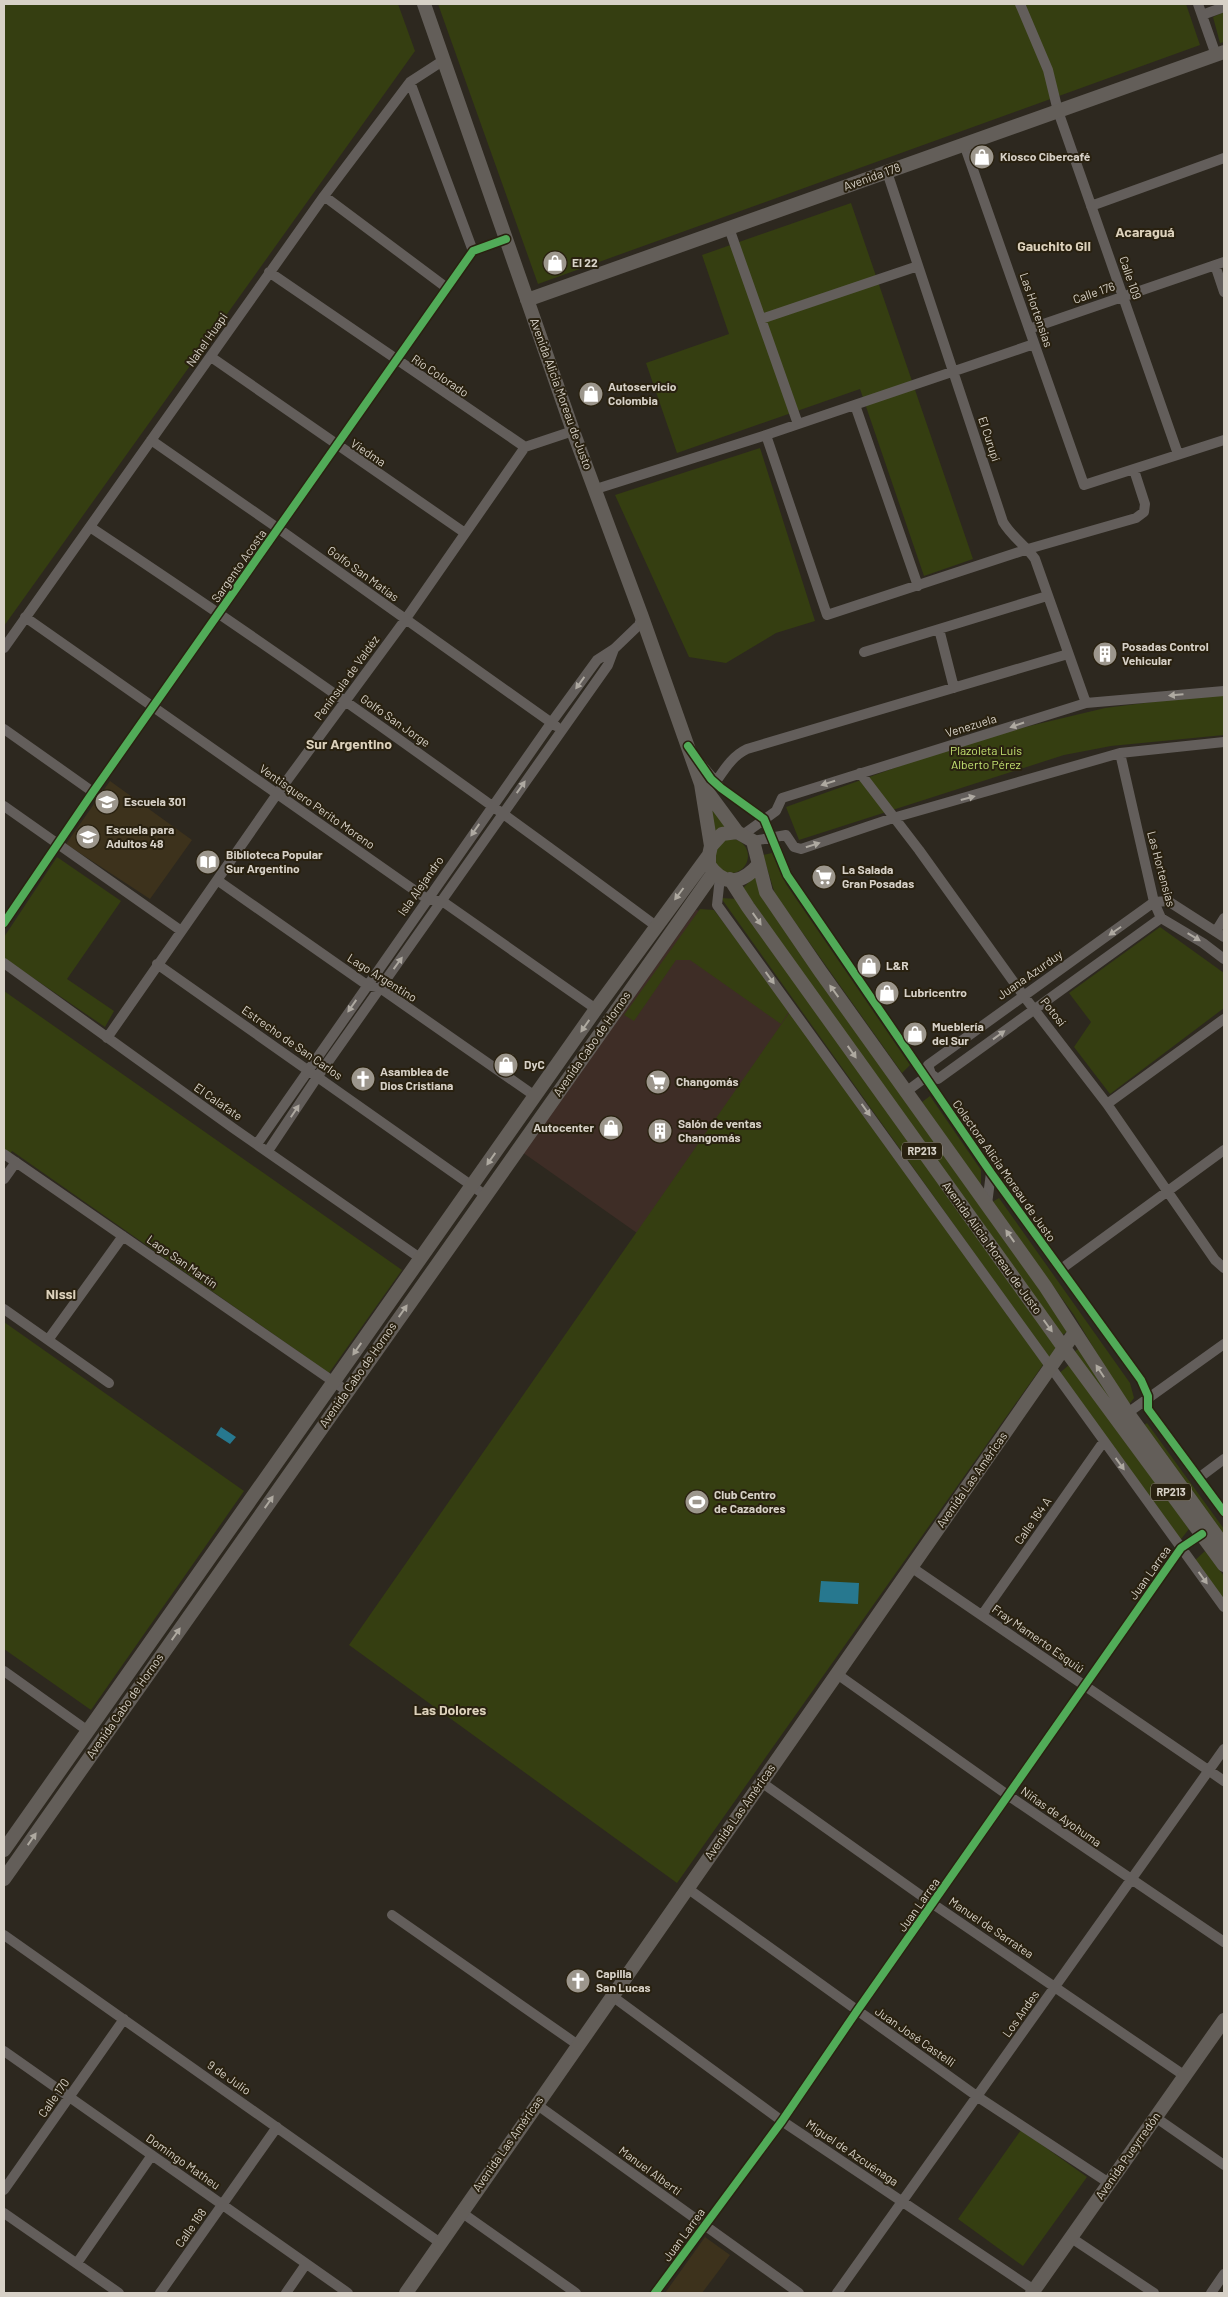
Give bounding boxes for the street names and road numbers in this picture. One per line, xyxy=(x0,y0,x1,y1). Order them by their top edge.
street label: Avenida 178 xyxy=(841,159,902,193)
street label: Calle 109 xyxy=(1117,254,1145,301)
street label: Las Hortensias xyxy=(1018,271,1056,349)
street label: Calle 176 xyxy=(1071,278,1117,306)
street label: Nahel Huapi xyxy=(183,310,230,369)
street label: Avenida Alicia Moreau de Justo xyxy=(528,316,596,471)
street label: Río Colorado xyxy=(409,351,472,399)
street label: El Curupí xyxy=(976,415,1004,463)
street label: Viedma xyxy=(348,435,389,469)
street label: Sargento Acosta xyxy=(208,526,269,605)
street label: Golfo San Matías xyxy=(325,543,402,604)
street label: Península de Valdéz xyxy=(311,632,382,722)
street label: Golfo San Jorge xyxy=(358,691,433,749)
street label: Venezuela xyxy=(943,711,998,739)
street label: Ventisquero Perito Moreno xyxy=(257,761,378,851)
street label: Las Hortensias xyxy=(1145,829,1179,908)
street label: Isla Alejandro xyxy=(395,853,446,918)
street label: Juana Azurduy xyxy=(994,946,1065,1002)
street label: Lago Argentino xyxy=(345,950,420,1004)
street label: Avenida Cabo de Hornos xyxy=(550,988,633,1099)
street label: Potosí xyxy=(1038,994,1070,1029)
street label: Estrecho de San Carlos xyxy=(240,1002,346,1082)
street label: El Calafate xyxy=(192,1080,245,1123)
street label: Colectora Alicia Moreau de Justo xyxy=(950,1097,1059,1244)
road number: RP213 xyxy=(902,1142,942,1160)
street label: Avenida Alicia Moreau de Justo xyxy=(940,1178,1046,1316)
street label: Lago San Martín xyxy=(145,1232,221,1291)
street label: Avenida Cabo de Hornos xyxy=(316,1319,399,1430)
street label: Avenida Las Américas xyxy=(933,1429,1010,1530)
road number: RP213 xyxy=(1151,1484,1191,1500)
street label: Calle 164 A xyxy=(1011,1494,1053,1547)
street label: Juan Larrea xyxy=(1126,1543,1173,1602)
street label: Fray Mamerto Esquiú xyxy=(990,1601,1087,1675)
street label: Avenida Cabo de Hornos xyxy=(83,1650,166,1761)
street label: Avenida Las Américas xyxy=(701,1761,778,1862)
street label: Niñas de Ayohuma xyxy=(1019,1783,1105,1849)
street label: Juan Larrea xyxy=(895,1875,942,1934)
street label: Manuel de Sarratea xyxy=(947,1894,1037,1961)
street label: Los Andes xyxy=(999,1987,1041,2039)
street label: Juan José Castelli xyxy=(873,2003,958,2069)
street label: 9 de Julio xyxy=(205,2057,254,2097)
street label: Calle 170 xyxy=(35,2075,72,2120)
street label: Avenida Las Américas xyxy=(469,2093,546,2194)
street label: Avenida Pueyrredón xyxy=(1092,2109,1163,2202)
street label: Miguel de Azcuénaga xyxy=(804,2116,901,2188)
street label: Domingo Matheu xyxy=(144,2130,223,2192)
street label: Manuel Alberti xyxy=(617,2143,685,2198)
street label: Calle 168 xyxy=(172,2205,209,2250)
street label: Juan Larrea xyxy=(659,2205,707,2264)

